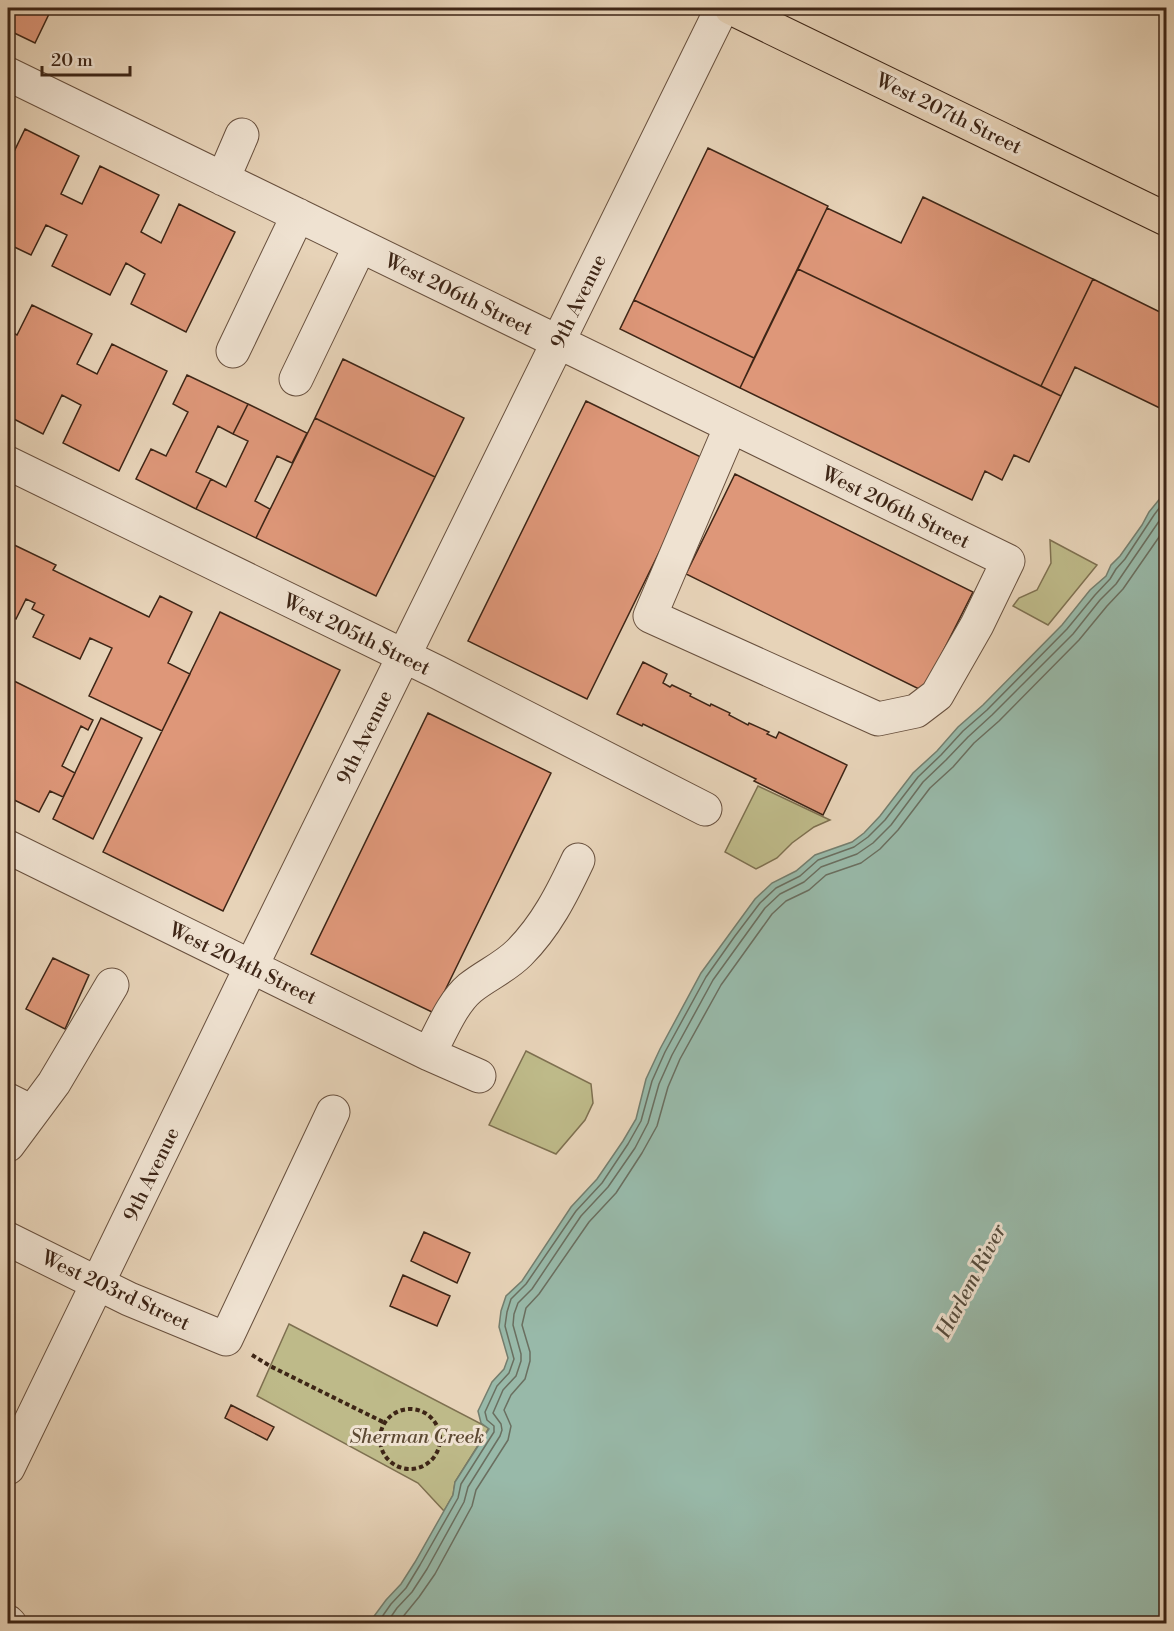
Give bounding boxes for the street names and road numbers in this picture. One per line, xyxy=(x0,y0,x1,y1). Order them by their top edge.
street label: West 207th Street xyxy=(870,68,1025,160)
street label: West 206th Street xyxy=(379,248,536,342)
street label: 9th Avenue xyxy=(546,251,613,353)
street label: West 206th Street xyxy=(816,461,973,555)
street label: West 205th Street xyxy=(278,589,434,682)
street label: 9th Avenue xyxy=(332,687,399,789)
street label: West 204th Street xyxy=(163,917,320,1011)
street label: 9th Avenue xyxy=(119,1124,186,1226)
street label: West 203rd Street xyxy=(36,1246,194,1337)

